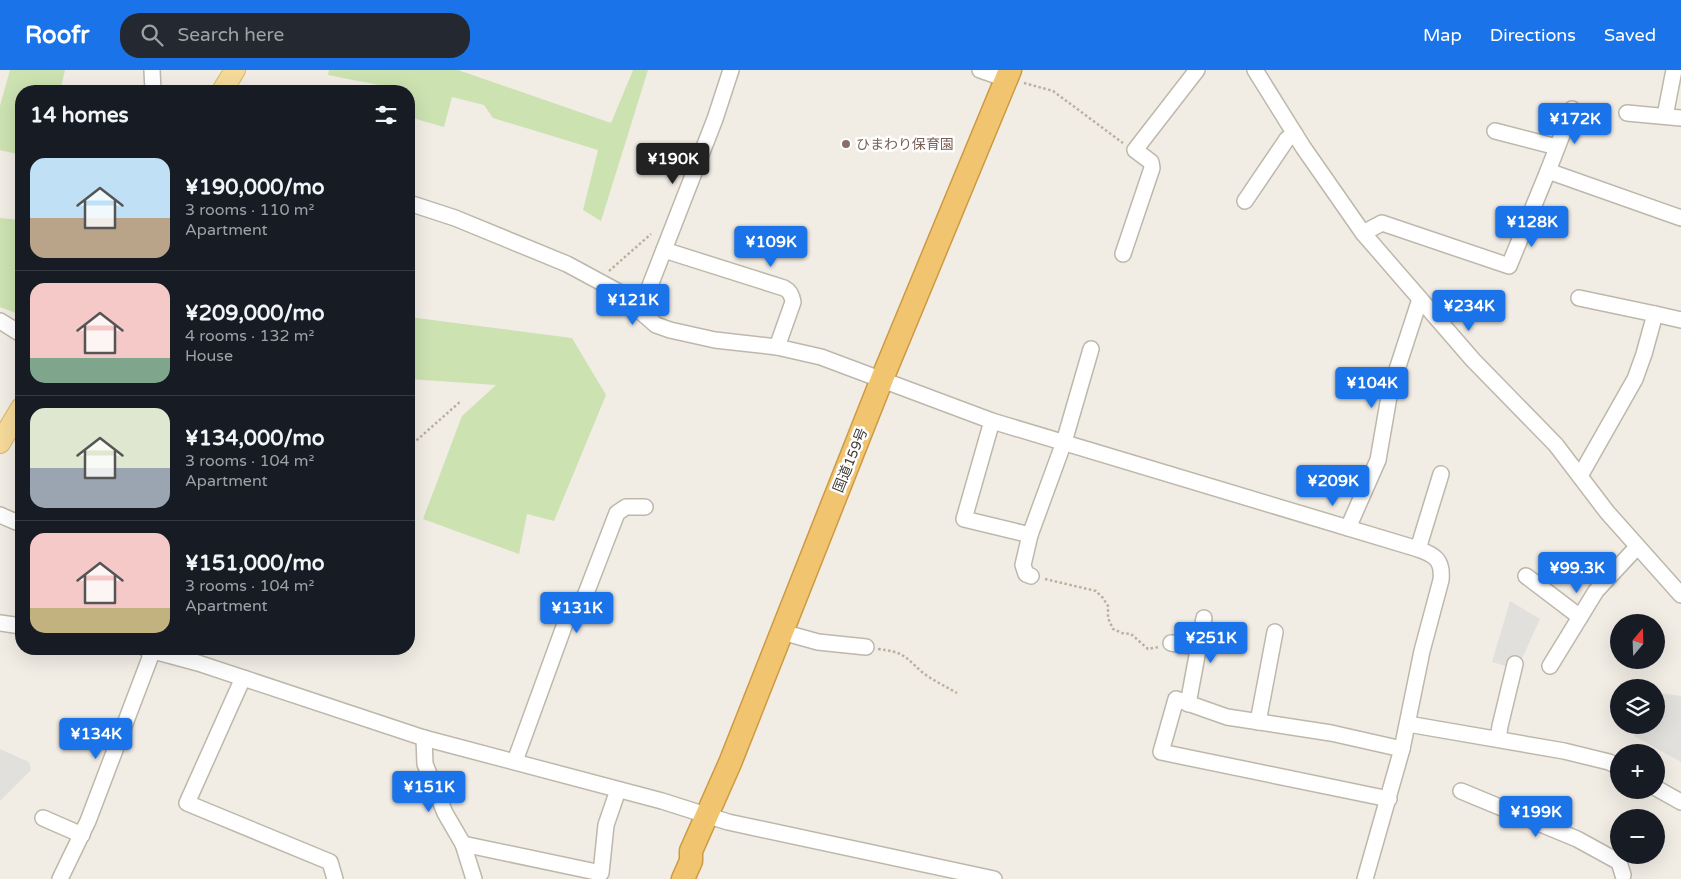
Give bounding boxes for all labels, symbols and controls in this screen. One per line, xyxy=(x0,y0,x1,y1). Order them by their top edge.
search box xyxy=(120,13,470,58)
text: Roofr xyxy=(25,21,90,50)
icon: search xyxy=(138,21,166,49)
text: Search here xyxy=(178,24,284,46)
text: Map xyxy=(1423,24,1462,46)
text: Directions xyxy=(1490,24,1576,46)
text: Saved xyxy=(1604,24,1656,46)
icon: filters xyxy=(372,101,400,129)
pin: ¥172K xyxy=(1540,102,1610,145)
text: 14 homes xyxy=(30,103,129,128)
text: ¥172K xyxy=(1549,109,1601,129)
place label: ひまわり保育園 xyxy=(856,136,954,153)
marker: ひまわり保育園 xyxy=(840,138,852,150)
pin: ¥190K xyxy=(638,142,708,185)
text: ¥190K xyxy=(647,149,699,169)
text: ¥190,000/mo xyxy=(185,175,324,200)
icon: home xyxy=(70,178,130,238)
text: 3 rooms · 110 m² xyxy=(185,200,314,220)
pin: ¥128K xyxy=(1497,206,1567,248)
text: ¥128K xyxy=(1506,212,1558,232)
text: Apartment xyxy=(185,220,268,240)
pin: ¥109K xyxy=(736,226,806,268)
text: ¥109K xyxy=(745,232,797,252)
pin: ¥121K xyxy=(598,284,668,326)
text: ¥121K xyxy=(607,290,659,310)
pin: ¥234K xyxy=(1434,290,1504,332)
text: ¥234K xyxy=(1443,296,1495,316)
text: ¥209,000/mo xyxy=(185,301,324,326)
icon: home xyxy=(70,303,130,363)
text: 4 rooms · 132 m² xyxy=(185,326,314,346)
text: House xyxy=(185,346,233,366)
pin: ¥104K xyxy=(1337,366,1407,409)
text: ¥104K xyxy=(1346,373,1398,393)
street label: 国道159号 xyxy=(830,425,871,495)
text: ¥134,000/mo xyxy=(185,426,324,451)
icon: home xyxy=(70,428,130,488)
text: 3 rooms · 104 m² xyxy=(185,451,314,471)
pin: ¥209K xyxy=(1298,464,1368,507)
text: Apartment xyxy=(185,471,268,491)
text: ¥209K xyxy=(1307,471,1359,491)
text: ¥151,000/mo xyxy=(185,551,324,576)
pin: ¥99.3K xyxy=(1536,552,1618,594)
icon: home xyxy=(70,553,130,613)
text: ¥99.3K xyxy=(1549,558,1605,578)
text: 3 rooms · 104 m² xyxy=(185,576,314,596)
pin: ¥131K xyxy=(542,592,612,634)
text: Apartment xyxy=(185,596,268,616)
text: ¥131K xyxy=(551,598,603,618)
north arrow xyxy=(1610,614,1665,669)
map controls xyxy=(1610,614,1665,864)
pin: ¥251K xyxy=(1176,622,1246,664)
text: ¥251K xyxy=(1185,628,1237,648)
button: layers xyxy=(1610,679,1665,734)
pin: ¥134K xyxy=(61,718,131,760)
text: ¥134K xyxy=(70,724,122,744)
button: + xyxy=(1610,744,1665,799)
pin: ¥151K xyxy=(394,770,464,813)
text: ¥151K xyxy=(403,777,455,797)
pin: ¥199K xyxy=(1501,796,1571,838)
text: ¥199K xyxy=(1510,802,1562,822)
button: − xyxy=(1610,809,1665,864)

